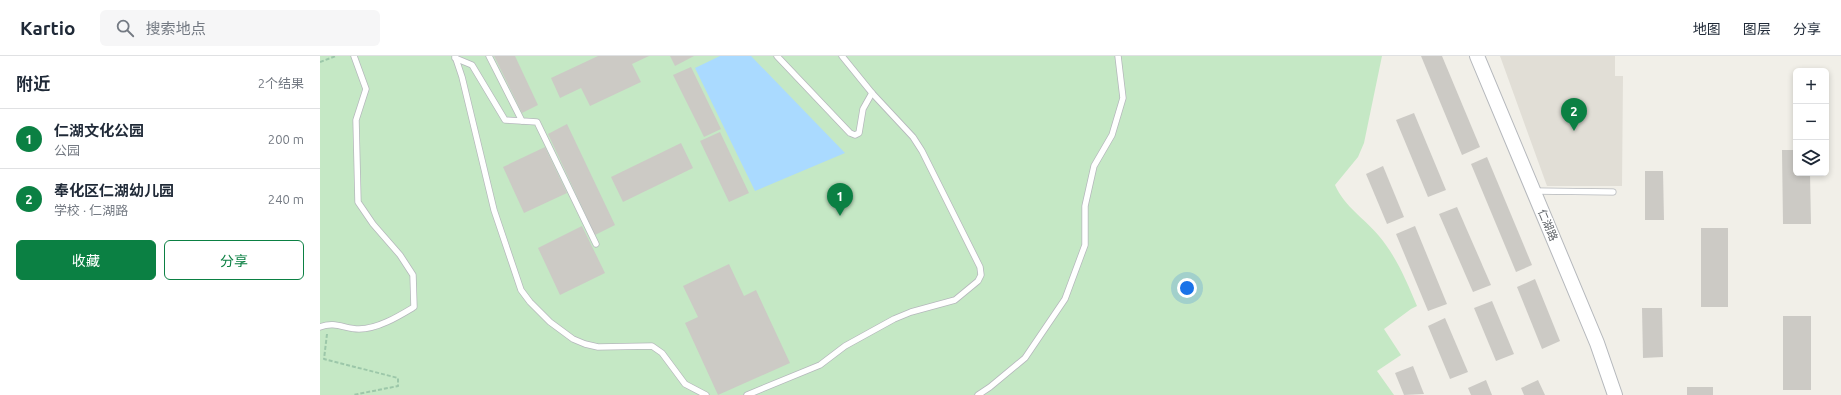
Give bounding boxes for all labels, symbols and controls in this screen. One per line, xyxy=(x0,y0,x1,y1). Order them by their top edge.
search box xyxy=(100,10,380,46)
text: Kartio xyxy=(20,17,76,39)
icon: search xyxy=(114,17,136,39)
text: 搜索地点 xyxy=(146,20,206,37)
text: 地图 xyxy=(1693,21,1721,37)
text: 图层 xyxy=(1743,21,1771,37)
text: 分享 xyxy=(1793,21,1821,37)
map controls xyxy=(1793,68,1829,176)
button: + xyxy=(1793,68,1829,104)
text: 附近 xyxy=(16,74,50,93)
text: 2个结果 xyxy=(258,76,304,90)
pin: 2 xyxy=(1561,98,1587,131)
button: − xyxy=(1793,104,1829,140)
text: 仁湖文化公园 xyxy=(54,122,144,139)
text: 1 xyxy=(25,132,33,146)
text: 200 m xyxy=(268,132,304,146)
button: layers xyxy=(1793,140,1829,176)
text: 公园 xyxy=(54,143,80,157)
text: 奉化区仁湖幼儿园 xyxy=(54,182,174,199)
pin: 1 xyxy=(827,183,853,216)
text: 2 xyxy=(25,192,33,206)
text: 240 m xyxy=(268,192,304,206)
text: 学校 · 仁湖路 xyxy=(54,203,128,217)
street label: 仁湖路 xyxy=(1536,207,1560,243)
button: 收藏 xyxy=(16,240,156,280)
button: 分享 xyxy=(164,240,304,280)
your location xyxy=(1177,278,1197,298)

